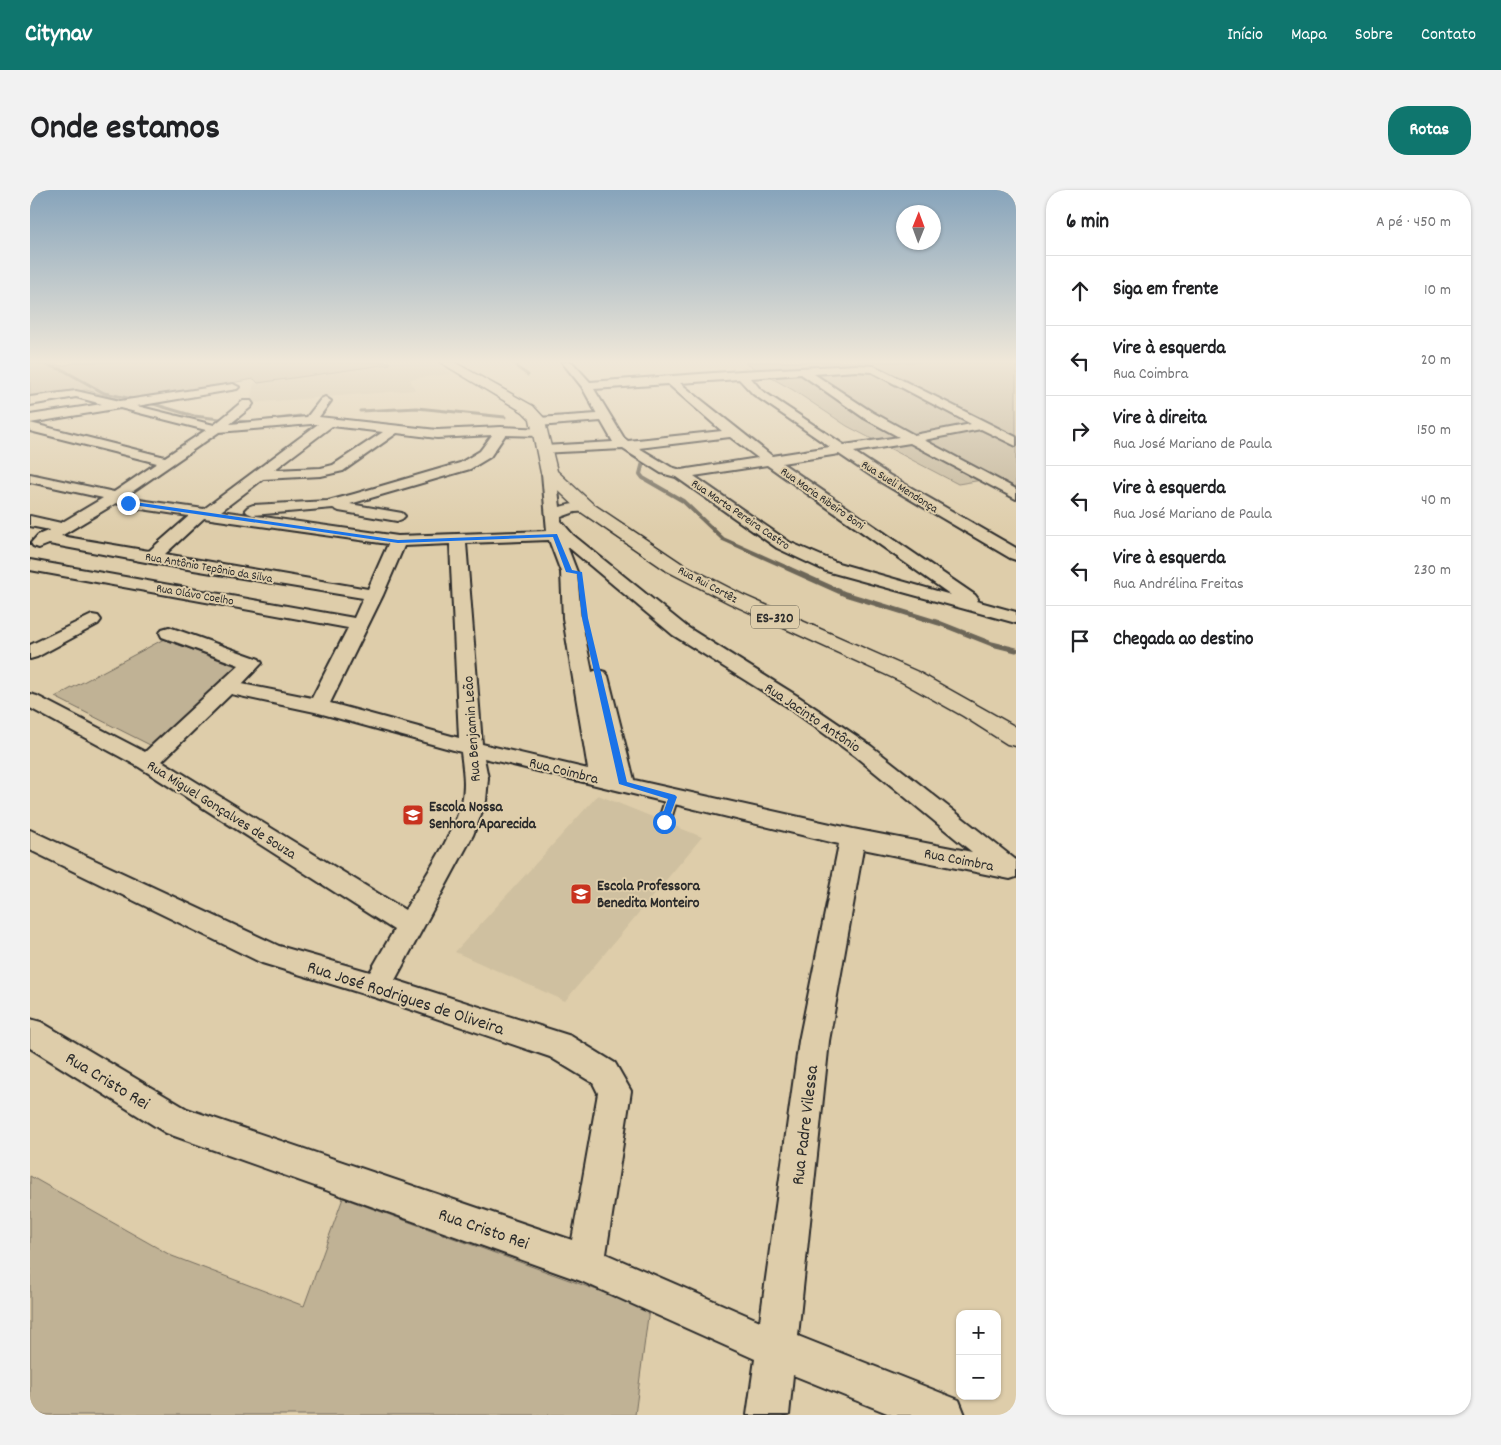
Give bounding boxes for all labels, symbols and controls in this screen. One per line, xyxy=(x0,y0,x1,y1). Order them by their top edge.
text: Citynav xyxy=(25,18,92,52)
text: Início xyxy=(1227,23,1263,48)
text: Mapa xyxy=(1291,23,1327,48)
text: Sobre xyxy=(1355,23,1393,48)
text: Contato xyxy=(1421,23,1476,48)
text: Onde estamos xyxy=(30,105,220,155)
button: Rotas xyxy=(1388,106,1471,155)
north arrow xyxy=(896,205,941,250)
text: 6 min xyxy=(1066,208,1109,238)
text: A pé · 450 m xyxy=(1376,211,1451,234)
icon: ahead xyxy=(1066,277,1094,305)
text: Siga em frente xyxy=(1113,277,1218,304)
text: 10 m xyxy=(1424,279,1451,302)
text: Vire à esquerda xyxy=(1113,336,1225,363)
icon: left xyxy=(1066,347,1094,375)
text: 20 m xyxy=(1421,349,1451,372)
text: Rua Coimbra xyxy=(1113,363,1188,386)
text: Vire à direita xyxy=(1113,406,1206,433)
icon: right xyxy=(1066,417,1094,445)
text: 150 m xyxy=(1417,419,1451,442)
text: Rua José Mariano de Paula xyxy=(1113,433,1272,456)
street label: Rua Sueli Mendonça xyxy=(857,457,941,518)
street label: Rua Maria Ribeiro Boni xyxy=(777,464,868,535)
street label: Rua Marta Pereira Castro xyxy=(687,476,793,555)
text: Vire à esquerda xyxy=(1113,476,1225,503)
icon: left xyxy=(1066,487,1094,515)
text: 40 m xyxy=(1421,489,1451,512)
route end xyxy=(117,492,140,515)
text: Rua José Mariano de Paula xyxy=(1113,503,1272,526)
text: Vire à esquerda xyxy=(1113,546,1225,573)
street label: Rua Antônio Tepônio da Silva xyxy=(144,549,274,588)
icon: left xyxy=(1066,557,1094,585)
text: 230 m xyxy=(1414,559,1451,582)
street label: Rua Rui Cortêz xyxy=(675,563,740,608)
text: Rua Andrélina Freitas xyxy=(1113,573,1244,596)
street label: Rua Olávo Coelho xyxy=(155,580,235,611)
road number: ES-320 xyxy=(751,606,799,628)
icon: arrive xyxy=(1066,627,1094,655)
text: Chegada ao destino xyxy=(1113,627,1254,654)
street label: Rua Benjamin Leão xyxy=(458,675,488,783)
street label: Rua Jacinto Antônio xyxy=(759,678,865,759)
street label: Rua Coimbra xyxy=(527,753,601,791)
street label: Rua Miguel Gonçalves de Souza xyxy=(142,756,301,866)
place label: Escola Nossa Senhora Aparecida xyxy=(429,797,537,836)
school or university icon: Escola Nossa Senhora Aparecida xyxy=(401,803,425,827)
route start xyxy=(653,811,676,834)
street label: Rua Coimbra xyxy=(922,843,996,879)
place label: Escola Professora Benedita Monteiro xyxy=(597,876,701,915)
school or university icon: Escola Professora Benedita Monteiro xyxy=(569,882,593,906)
street label: Rua José Rodrigues de Oliveira xyxy=(304,956,507,1043)
street label: Rua Cristo Rei xyxy=(60,1047,154,1117)
street label: Rua Padre Vilessa xyxy=(787,1063,826,1187)
street label: Rua Cristo Rei xyxy=(435,1203,532,1258)
map controls xyxy=(956,1310,1001,1400)
button: + xyxy=(956,1310,1001,1355)
button: − xyxy=(956,1355,1001,1400)

